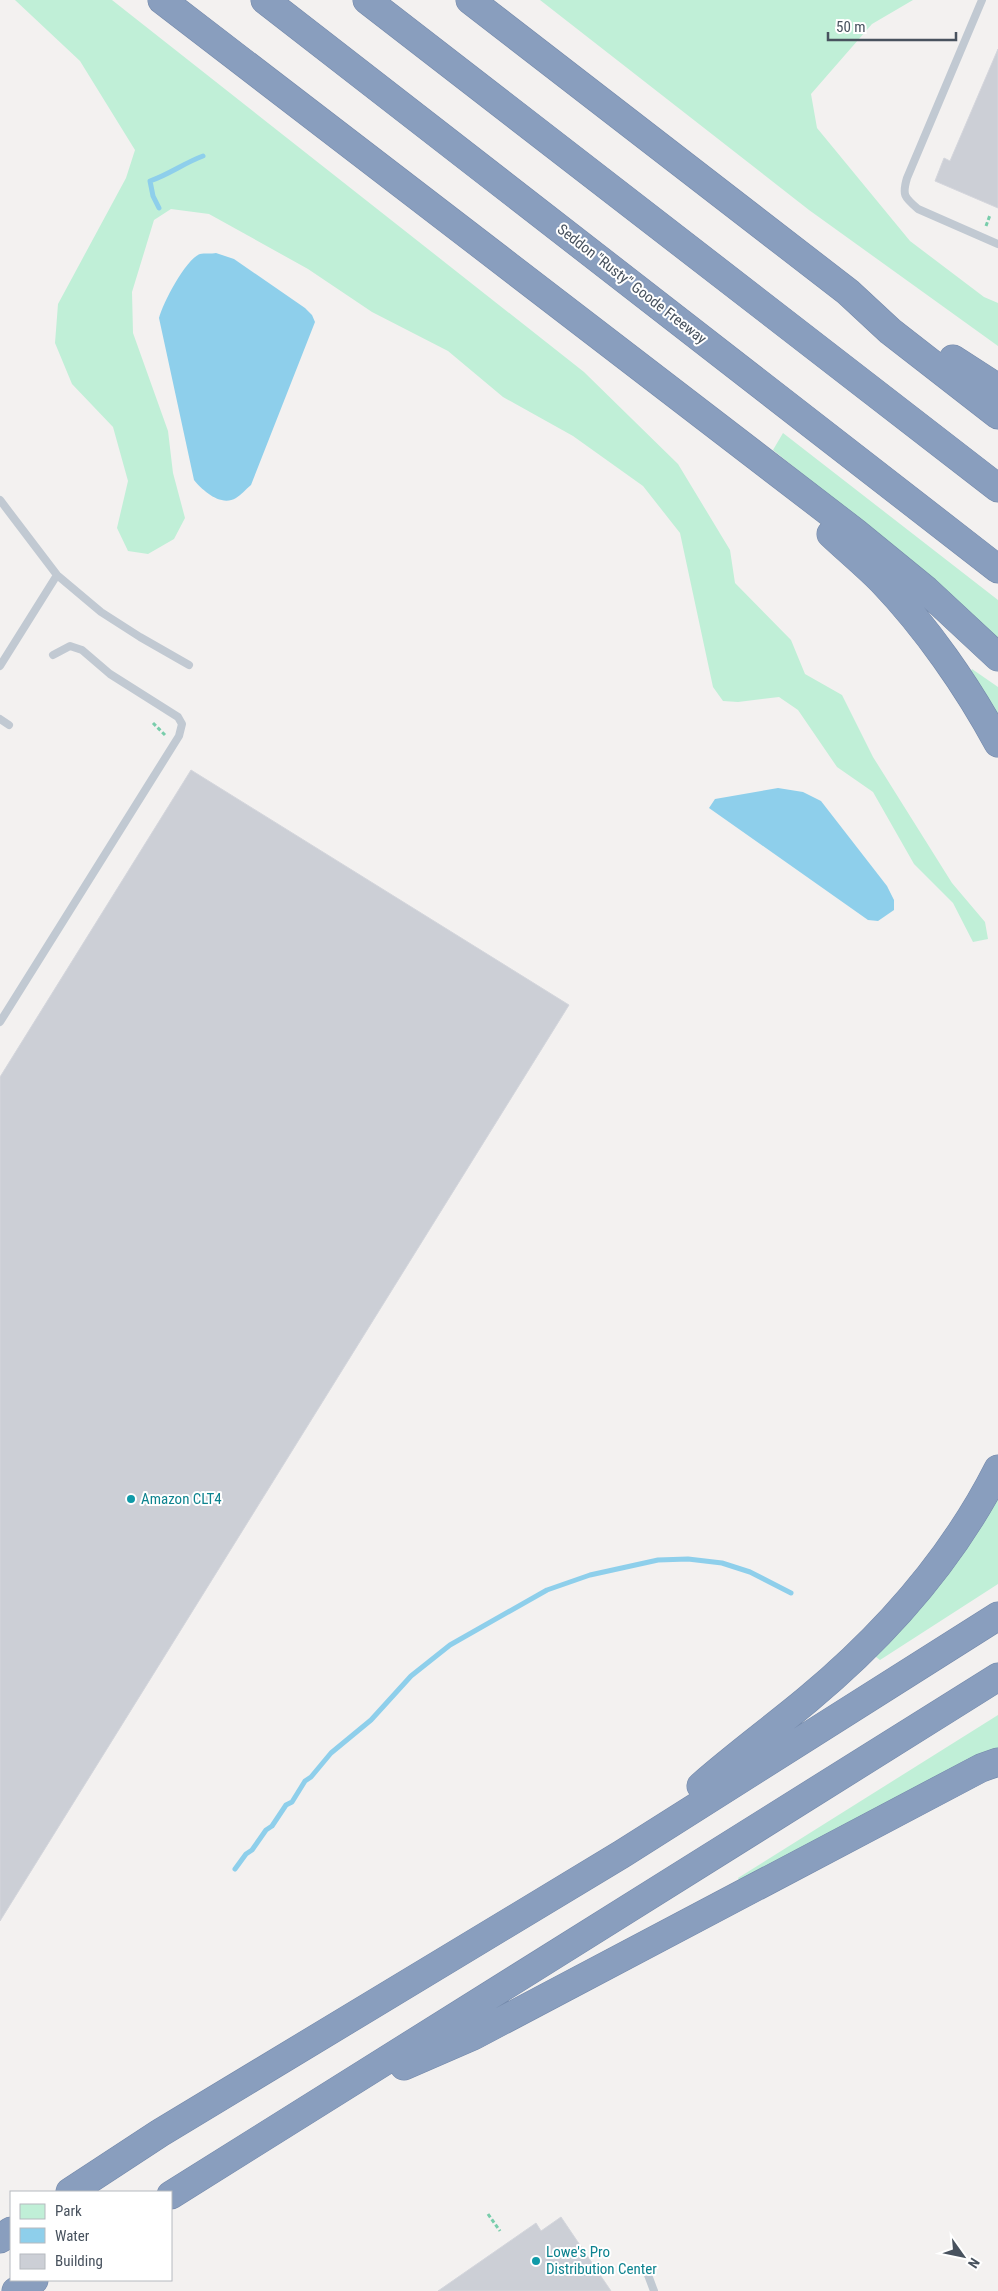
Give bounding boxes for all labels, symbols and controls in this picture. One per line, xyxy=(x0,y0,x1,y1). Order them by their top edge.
scale bar xyxy=(828,10,956,42)
text: 50 m xyxy=(836,18,866,36)
street label: Seddon "Rusty" Goode Freeway xyxy=(554,220,710,348)
place label: Amazon CLT4 xyxy=(141,1490,222,1508)
marker: Amazon CLT4 xyxy=(125,1493,137,1505)
legend xyxy=(10,2191,172,2281)
text: Park xyxy=(55,2202,82,2220)
text: Water xyxy=(55,2227,90,2245)
north arrow xyxy=(938,2231,988,2281)
place label: Lowe's Pro Distribution Center xyxy=(546,2243,657,2278)
text: Building xyxy=(55,2252,103,2270)
marker: Lowe's Pro Distribution Center xyxy=(530,2255,542,2267)
text: N xyxy=(965,2255,983,2271)

